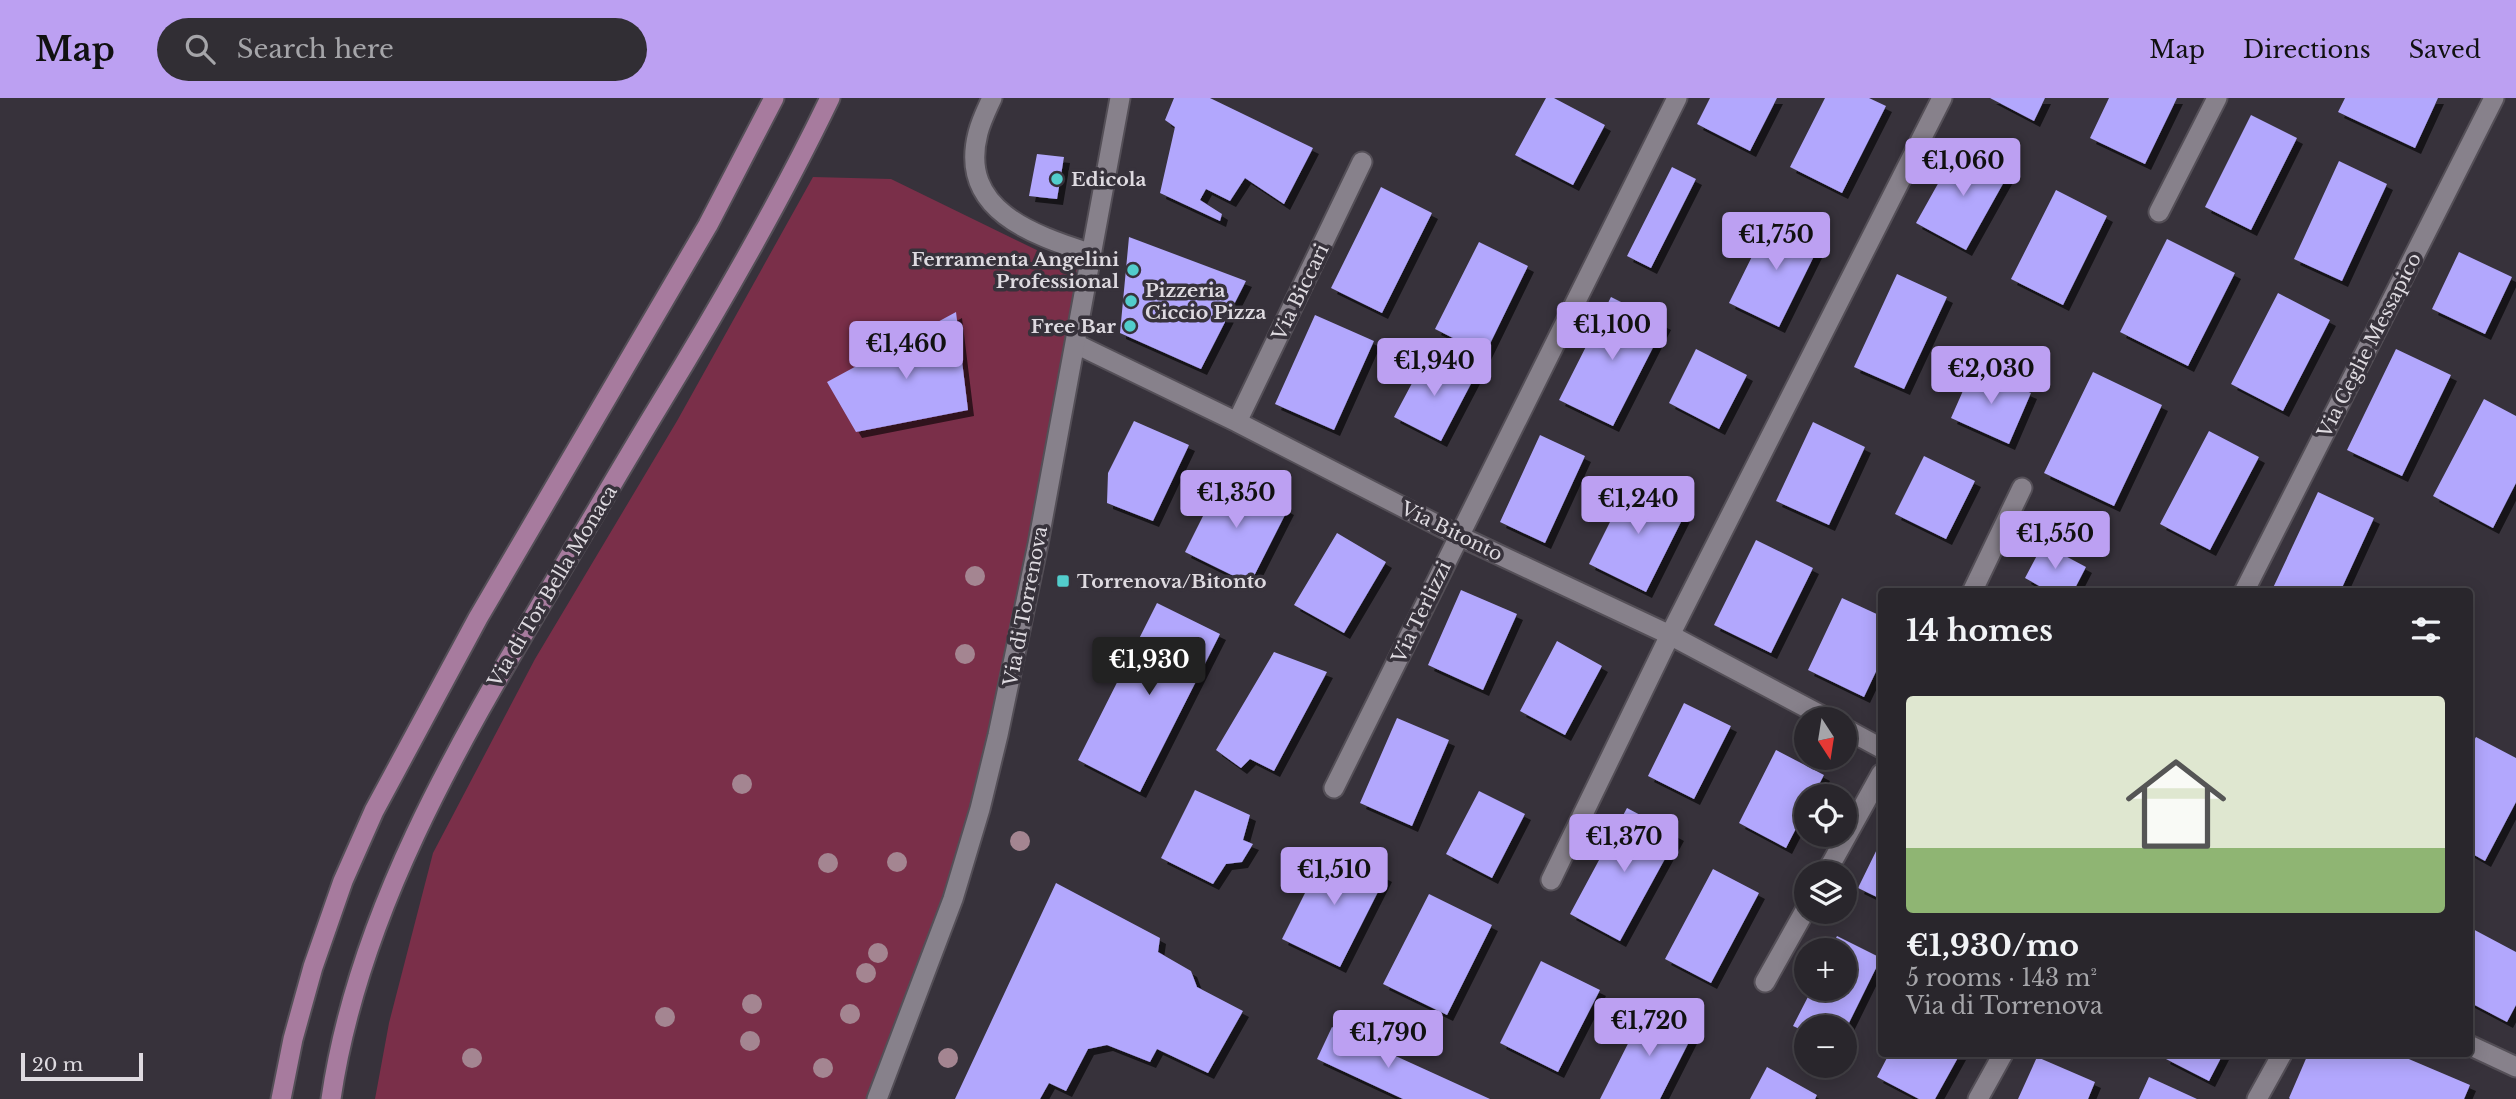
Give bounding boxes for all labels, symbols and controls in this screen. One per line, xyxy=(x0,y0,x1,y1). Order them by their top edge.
search box xyxy=(157,18,647,81)
text: Map xyxy=(35,29,115,70)
icon: search xyxy=(181,30,219,68)
text: Search here xyxy=(237,33,394,65)
text: Map xyxy=(2149,35,2205,64)
text: Directions xyxy=(2243,35,2371,64)
text: Saved xyxy=(2409,35,2481,64)
pin: €1,060 xyxy=(1906,139,2020,198)
text: €1,060 xyxy=(1921,147,2005,175)
place label: Edicola xyxy=(1071,168,1147,191)
marker: Edicola xyxy=(1049,171,1065,187)
pin: €1,750 xyxy=(1719,212,1833,272)
text: €1,750 xyxy=(1738,221,1814,249)
street label: Via Biccari xyxy=(1267,240,1334,345)
place label: Ferramenta Angelini Professional xyxy=(911,248,1119,293)
street label: Via Ceglie Messapico xyxy=(2312,249,2426,442)
marker: Ferramenta Angelini Professional xyxy=(1125,262,1141,278)
place label: Pizzeria Ciccio Pizza xyxy=(1145,279,1266,324)
marker: Pizzeria Ciccio Pizza xyxy=(1123,293,1139,309)
pin: €1,100 xyxy=(1555,302,1669,362)
text: €1,100 xyxy=(1573,311,1651,339)
place label: Free Bar xyxy=(1031,315,1117,338)
marker: Free Bar xyxy=(1122,318,1138,334)
pin: €1,460 xyxy=(849,322,963,381)
text: €1,460 xyxy=(865,330,947,358)
pin: €1,940 xyxy=(1377,338,1491,398)
pin: €2,030 xyxy=(1934,346,2048,406)
text: €1,940 xyxy=(1393,347,1475,375)
text: €2,030 xyxy=(1947,355,2035,383)
pin: €1,350 xyxy=(1179,470,1293,530)
pin: €1,240 xyxy=(1581,476,1695,536)
text: €1,350 xyxy=(1196,479,1276,507)
street label: Via di Tor Bella Monaca xyxy=(482,481,622,692)
text: €1,240 xyxy=(1597,485,1679,513)
street label: Via Bitonto xyxy=(1396,496,1506,566)
pin: €1,550 xyxy=(1998,512,2112,571)
text: €1,550 xyxy=(2016,520,2094,548)
street label: Via di Torrenova xyxy=(998,524,1052,689)
street label: Via Terlizzi xyxy=(1387,557,1456,668)
place label: Torrenova/Bitonto xyxy=(1077,570,1267,593)
marker: Torrenova/Bitonto xyxy=(1055,573,1071,589)
icon: filters xyxy=(2407,611,2445,649)
text: 14 homes xyxy=(1906,612,2053,649)
pin: €1,930 xyxy=(1092,638,1206,697)
text: €1,930 xyxy=(1108,646,1190,674)
north arrow xyxy=(1794,707,1857,770)
map controls xyxy=(1794,707,1857,1078)
icon: home xyxy=(2113,741,2239,867)
button: locate xyxy=(1794,784,1857,847)
pin: €1,370 xyxy=(1567,814,1681,874)
text: €1,370 xyxy=(1585,823,1663,851)
pin: €1,510 xyxy=(1277,848,1391,907)
text: €1,510 xyxy=(1297,856,1371,884)
button: layers xyxy=(1794,861,1857,924)
text: €1,930/mo xyxy=(1906,927,2079,964)
button: + xyxy=(1794,938,1857,1001)
text: 5 rooms · 143 m² xyxy=(1906,964,2097,992)
text: Via di Torrenova xyxy=(1906,992,2103,1020)
pin: €1,720 xyxy=(1592,998,1706,1058)
text: €1,720 xyxy=(1610,1007,1688,1035)
pin: €1,790 xyxy=(1331,1010,1445,1070)
button: − xyxy=(1794,1015,1857,1078)
text: €1,790 xyxy=(1349,1019,1427,1047)
scale bar xyxy=(21,1050,144,1082)
text: 20 m xyxy=(32,1053,83,1076)

